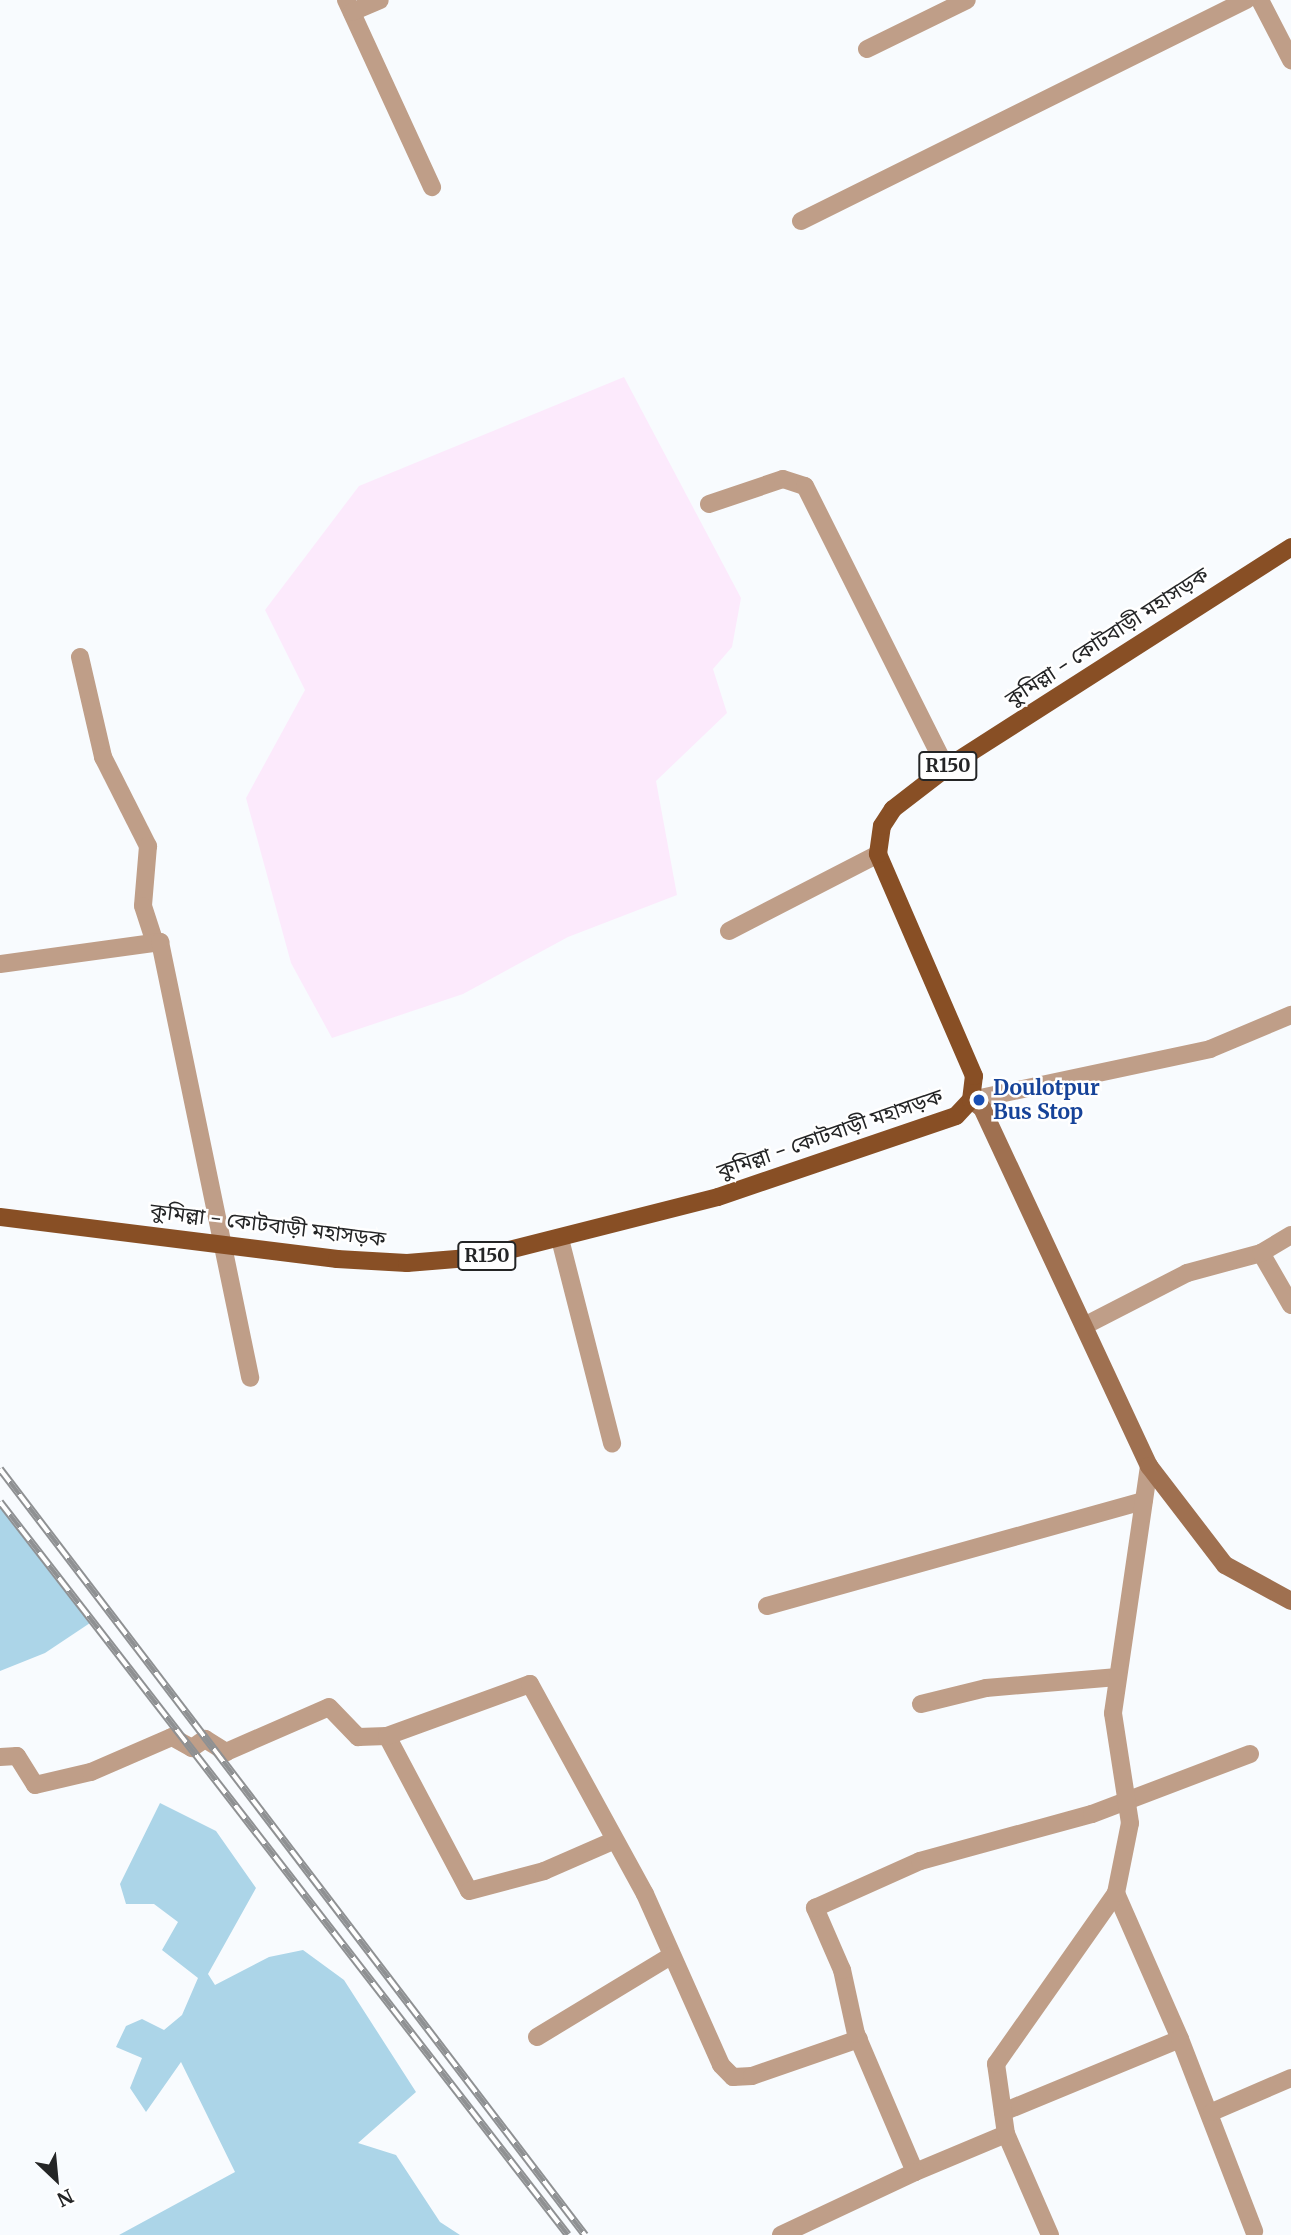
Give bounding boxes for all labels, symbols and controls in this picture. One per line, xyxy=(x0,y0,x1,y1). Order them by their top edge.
street label: কুমিল্লা - কোটবাড়ী মহাসড়ক xyxy=(1001,562,1213,712)
road number: R150 xyxy=(918,750,978,782)
place label: Doulotpur Bus Stop xyxy=(993,1075,1100,1125)
street label: কুমিল্লা - কোটবাড়ী মহাসড়ক xyxy=(714,1084,946,1184)
marker: Doulotpur Bus Stop xyxy=(971,1092,987,1108)
street label: কুমিল্লা - কোটবাড়ী মহাসড়ক xyxy=(149,1198,387,1252)
road number: R150 xyxy=(457,1240,517,1272)
north arrow xyxy=(21,2144,91,2214)
text: N xyxy=(53,2184,77,2212)

